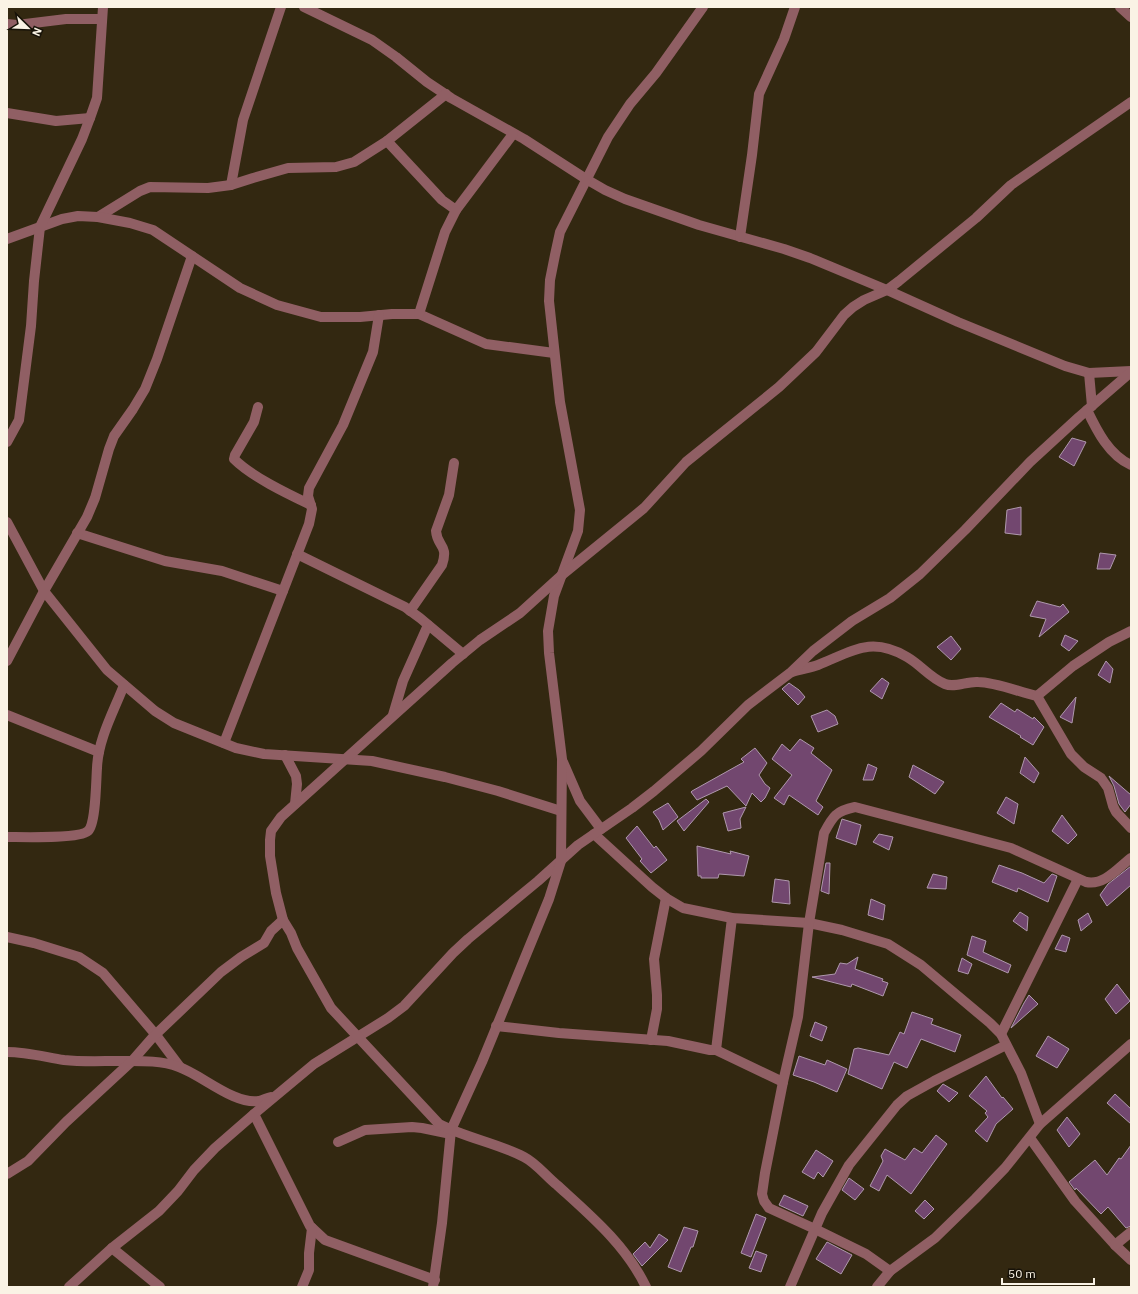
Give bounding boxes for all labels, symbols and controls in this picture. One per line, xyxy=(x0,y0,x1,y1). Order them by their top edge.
north arrow xyxy=(8,8,48,48)
text: N xyxy=(29,26,45,38)
scale bar xyxy=(1002,1260,1094,1286)
text: 50 m xyxy=(1008,1266,1036,1281)

